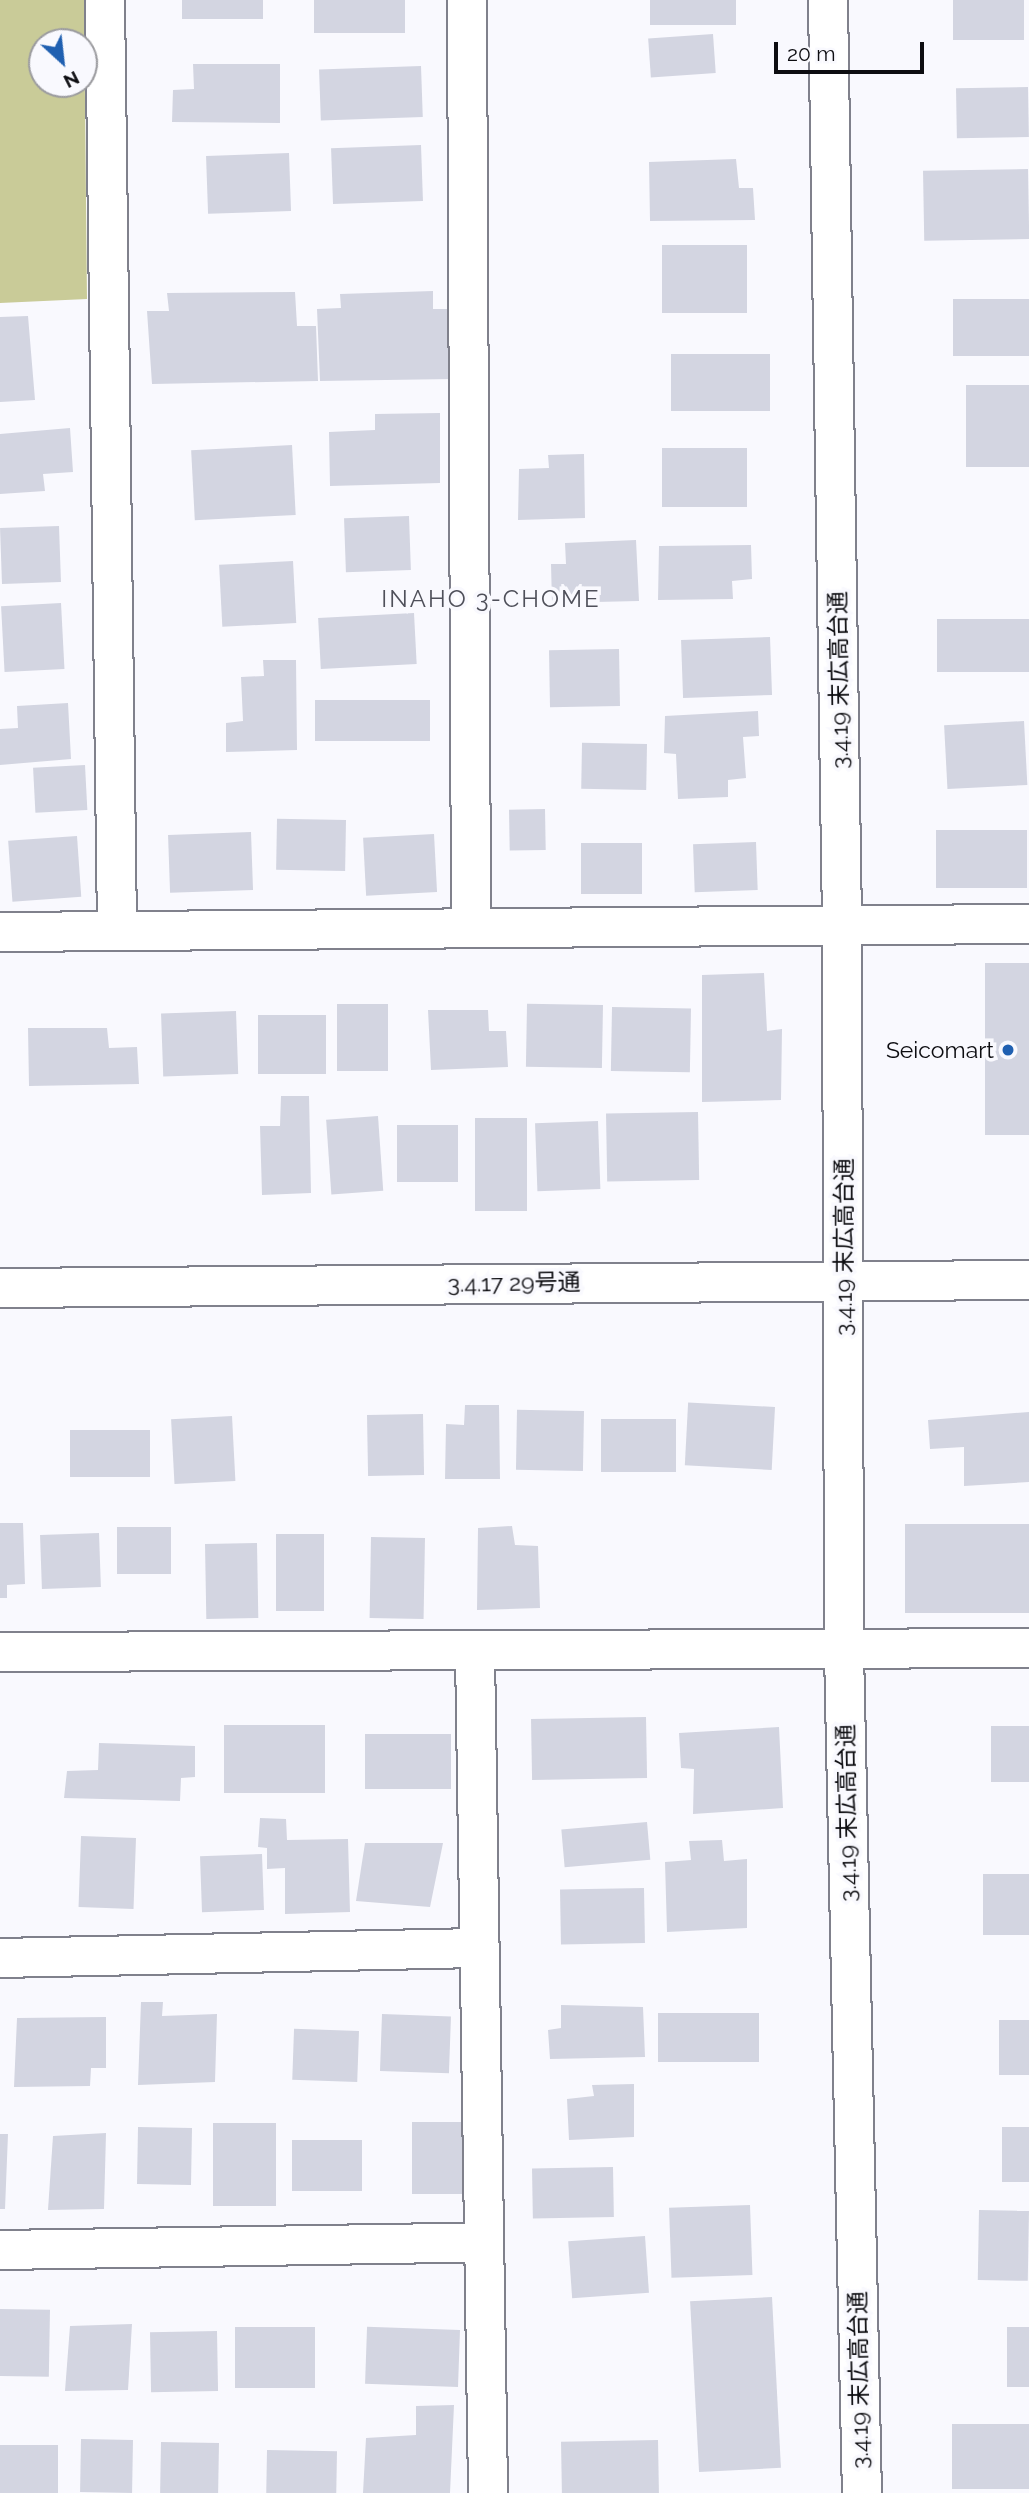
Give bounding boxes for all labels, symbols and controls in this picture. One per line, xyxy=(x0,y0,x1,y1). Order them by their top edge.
north arrow xyxy=(28,28,98,98)
scale bar xyxy=(777,28,928,72)
text: 20 m xyxy=(787,41,835,66)
text: N xyxy=(60,67,83,93)
district label: INAHO 3-CHOME xyxy=(383,585,599,613)
street label: 3.4.19 末広高台通 xyxy=(824,591,854,769)
place label: Seicomart xyxy=(886,1036,994,1064)
marker: Seicomart xyxy=(1000,1042,1016,1058)
street label: 3.4.19 末広高台通 xyxy=(830,1158,858,1336)
street label: 3.4.17 29号通 xyxy=(447,1268,581,1298)
street label: 3.4.19 末広高台通 xyxy=(832,1724,862,1902)
street label: 3.4.19 末広高台通 xyxy=(844,2291,874,2469)

